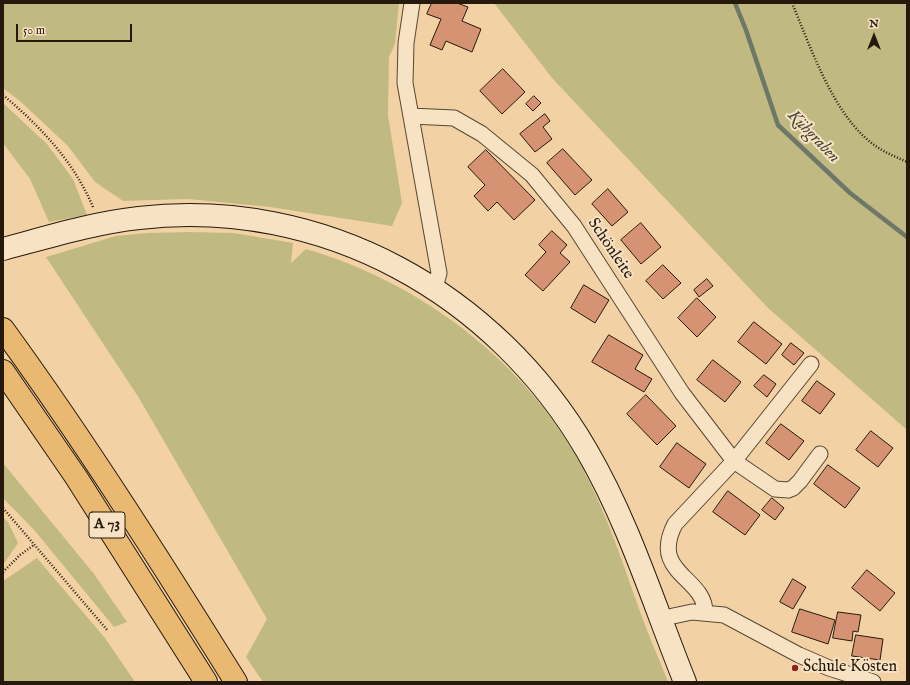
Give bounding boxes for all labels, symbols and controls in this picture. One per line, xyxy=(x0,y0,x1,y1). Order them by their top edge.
scale bar xyxy=(18,16,134,42)
north arrow xyxy=(854,16,894,56)
text: N xyxy=(869,17,879,31)
text: 50 m xyxy=(23,23,45,38)
water label: Kühgraben xyxy=(783,106,843,168)
street label: Schönleite xyxy=(583,215,637,283)
road number: A 73 xyxy=(89,512,125,538)
place label: Schule Kösten xyxy=(803,658,897,678)
marker: Schule Kösten xyxy=(790,663,800,673)

